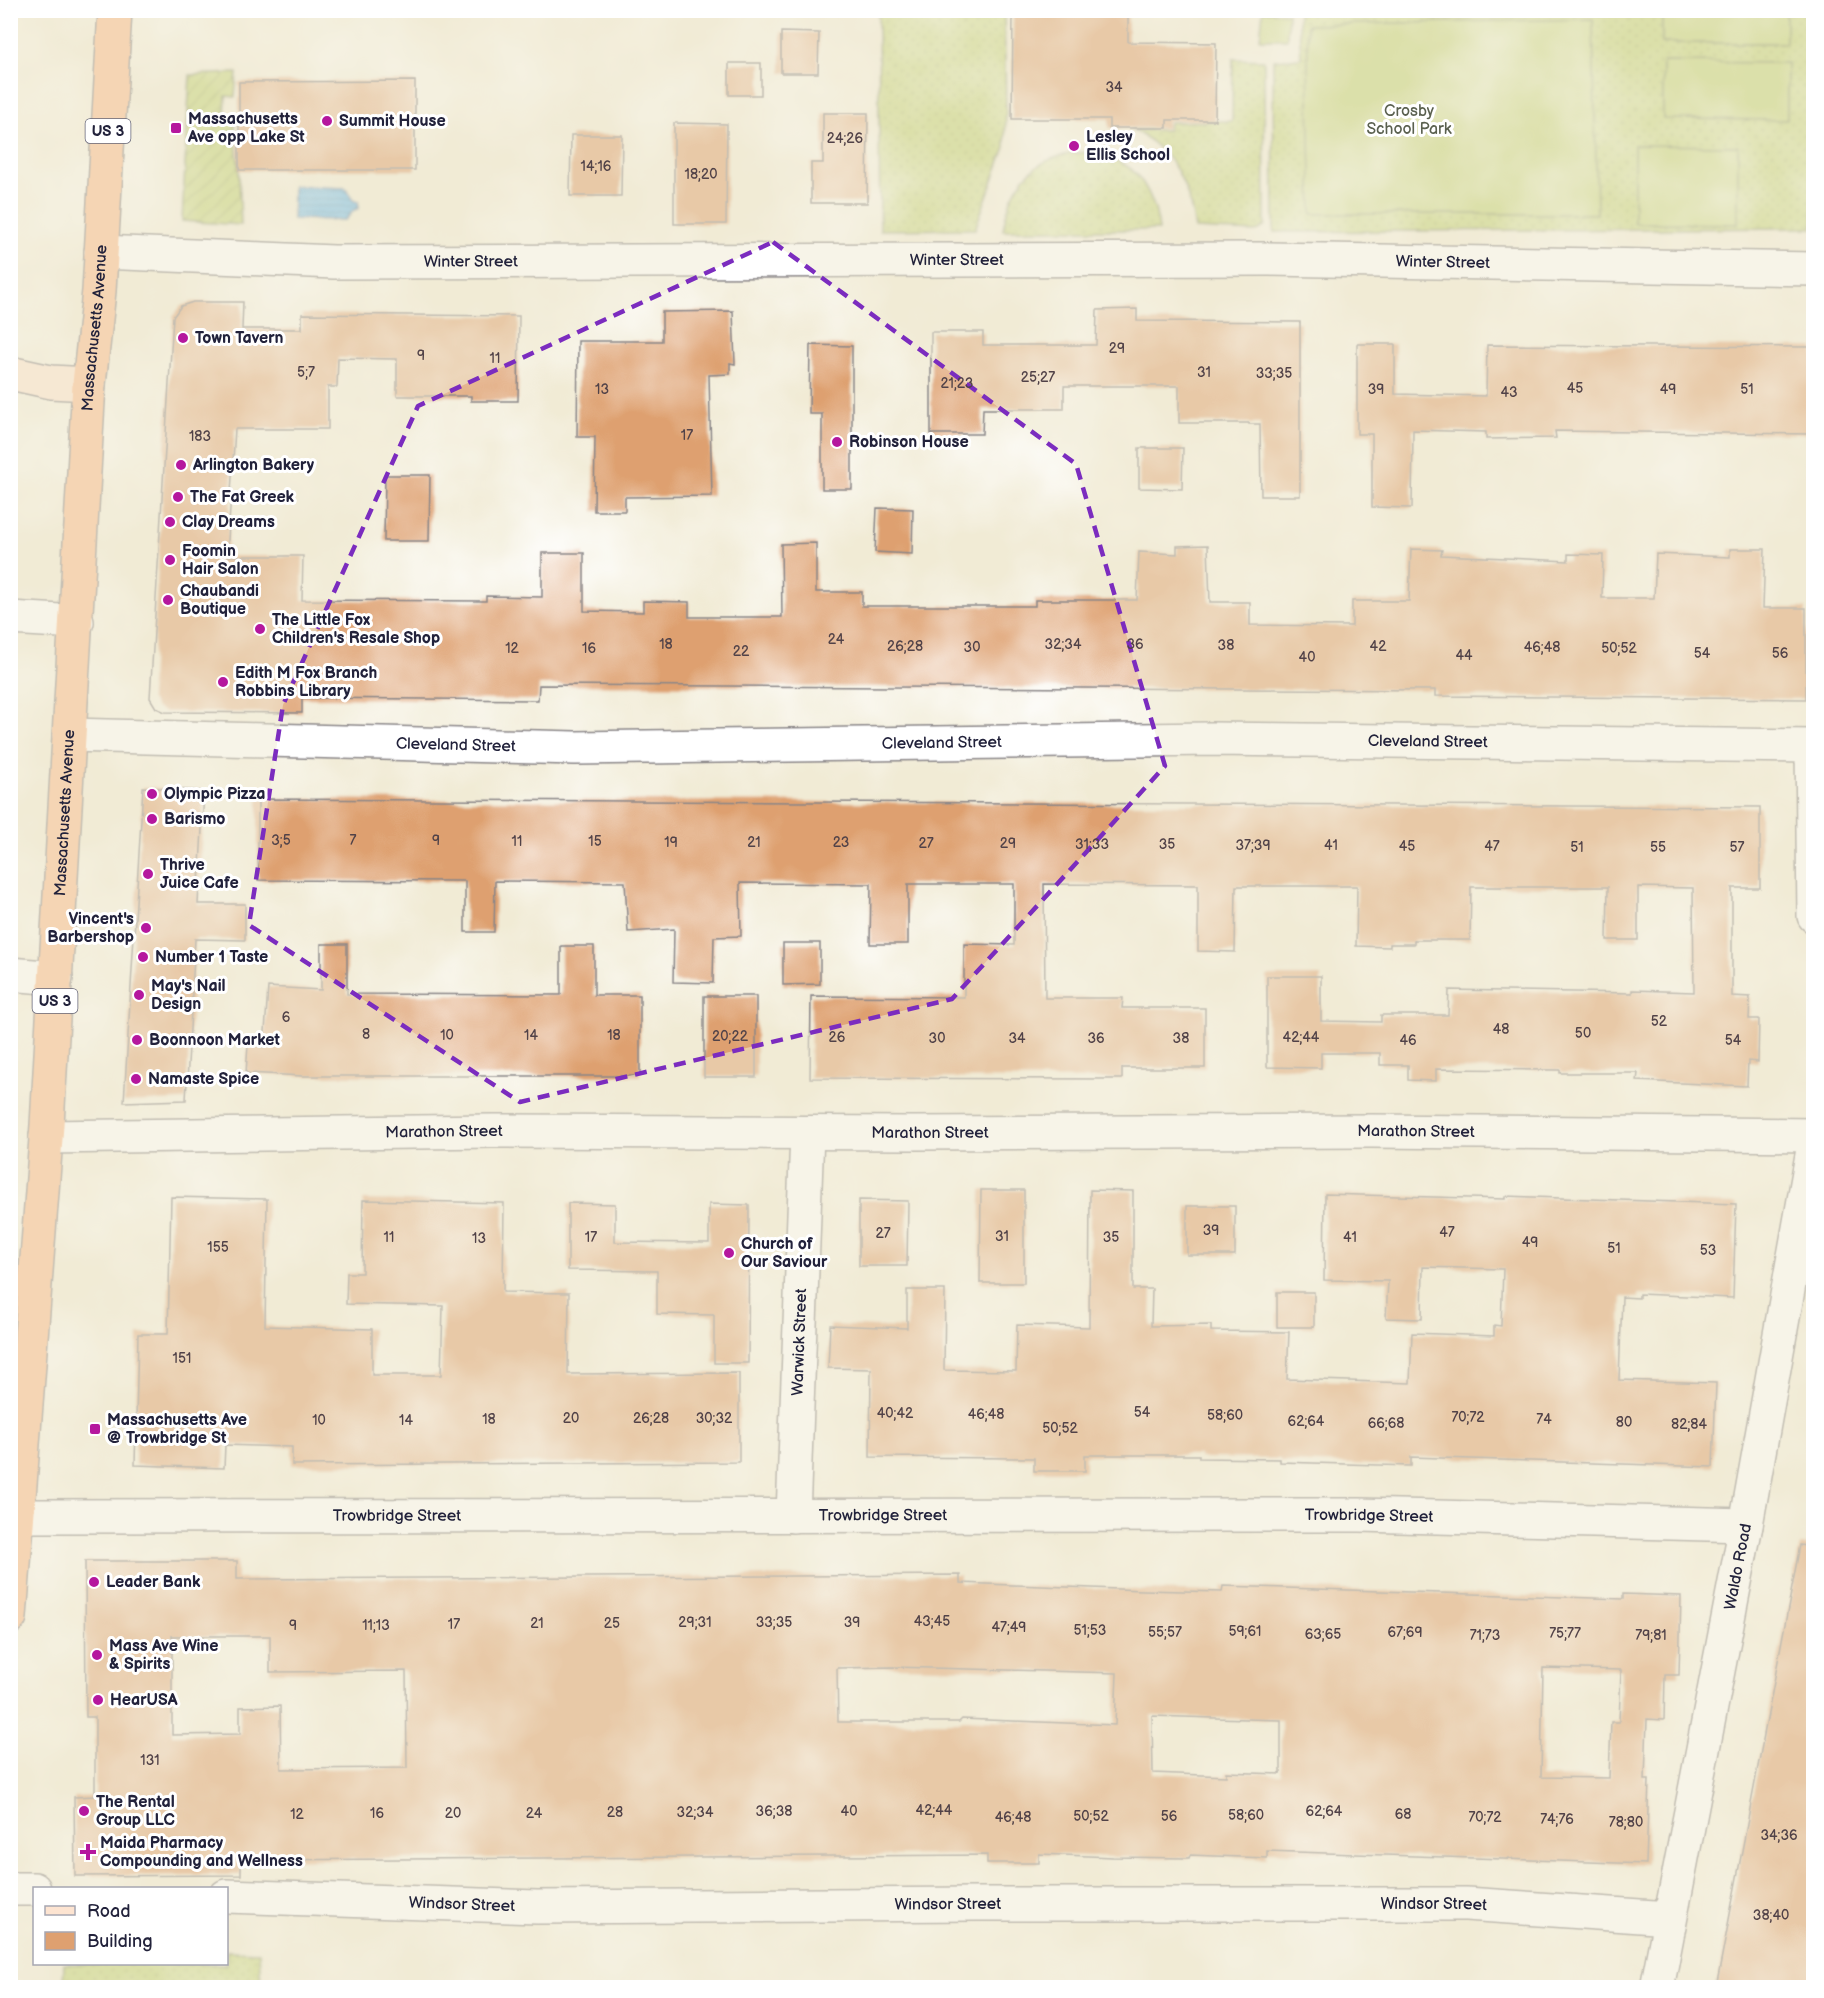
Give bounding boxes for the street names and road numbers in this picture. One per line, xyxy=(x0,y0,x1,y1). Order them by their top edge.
road number: US 3 xyxy=(86,119,130,143)
street label: Massachusetts Avenue xyxy=(78,244,111,412)
street label: Winter Street xyxy=(910,250,1004,270)
street label: Winter Street xyxy=(424,252,518,271)
street label: Winter Street xyxy=(1395,252,1490,273)
street label: Massachusetts Avenue xyxy=(50,728,79,897)
street label: Cleveland Street xyxy=(1368,731,1488,752)
street label: Cleveland Street xyxy=(882,732,1002,753)
street label: Cleveland Street xyxy=(396,734,516,756)
road number: US 3 xyxy=(32,989,78,1013)
street label: Marathon Street xyxy=(385,1121,503,1142)
street label: Marathon Street xyxy=(1357,1121,1475,1141)
street label: Marathon Street xyxy=(871,1123,989,1143)
street label: Warwick Street xyxy=(788,1288,811,1396)
street label: Trowbridge Street xyxy=(1305,1505,1434,1526)
street label: Trowbridge Street xyxy=(333,1506,461,1525)
street label: Trowbridge Street xyxy=(819,1506,947,1525)
street label: Waldo Road xyxy=(1720,1522,1756,1611)
street label: Windsor Street xyxy=(408,1893,516,1916)
street label: Windsor Street xyxy=(1381,1894,1488,1915)
street label: Windsor Street xyxy=(894,1895,1001,1914)

